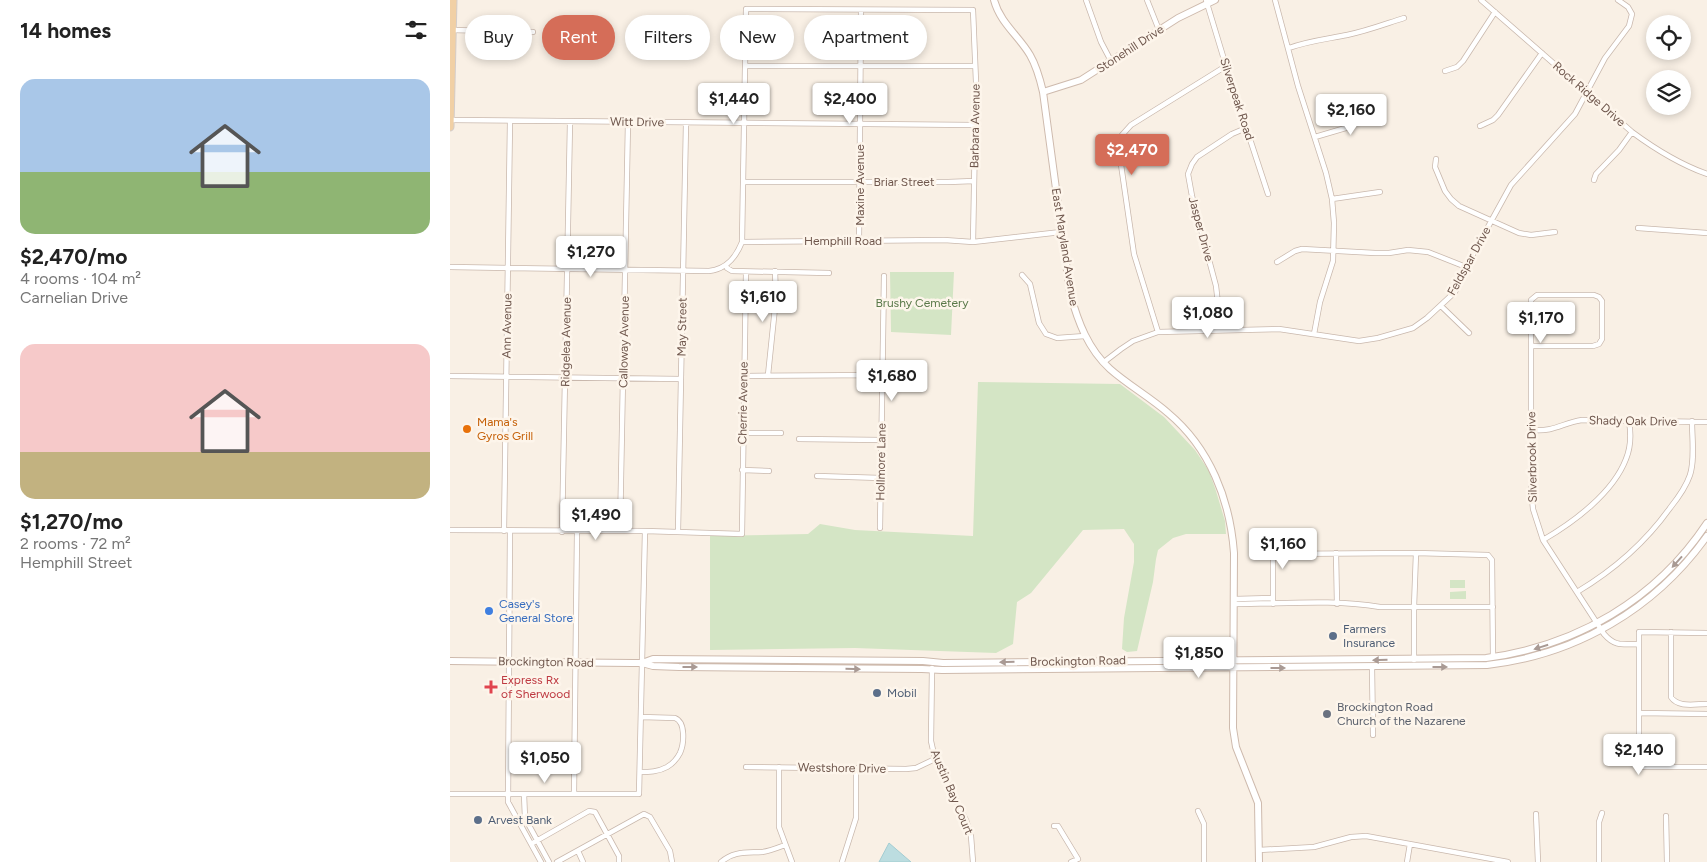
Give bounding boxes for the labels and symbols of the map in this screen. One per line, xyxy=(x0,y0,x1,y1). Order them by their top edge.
street label: Stonehill Drive xyxy=(1094,22,1167,76)
street label: Silverpeak Road xyxy=(1217,56,1257,142)
street label: Rock Ridge Drive xyxy=(1550,59,1628,130)
pin: $1,440 xyxy=(693,82,775,125)
pin: $2,400 xyxy=(809,82,891,125)
street label: Barbara Avenue xyxy=(967,83,983,168)
pin: $2,160 xyxy=(1310,94,1392,136)
street label: Witt Drive xyxy=(610,115,665,129)
pin: $2,470 xyxy=(1091,134,1173,176)
street label: Maxine Avenue xyxy=(853,144,867,226)
street label: Briar Street xyxy=(874,175,935,189)
street label: East Maryland Avenue xyxy=(1049,187,1081,307)
street label: Jasper Drive xyxy=(1186,195,1216,263)
street label: Feldspar Drive xyxy=(1444,224,1494,298)
street label: Hemphill Road xyxy=(804,234,882,248)
pin: $1,270 xyxy=(550,236,632,278)
pin: $1,610 xyxy=(722,280,804,323)
street label: Ann Avenue xyxy=(499,293,515,359)
street label: Calloway Avenue xyxy=(616,295,632,388)
park label: Brushy Cemetery xyxy=(876,296,969,310)
pin: $1,080 xyxy=(1167,296,1249,339)
street label: Ridgelea Avenue xyxy=(558,297,574,387)
street label: May Street xyxy=(674,297,690,357)
pin: $1,170 xyxy=(1500,302,1582,344)
pin: $1,680 xyxy=(851,360,933,402)
street label: Cherrie Avenue xyxy=(735,361,751,445)
street label: Silverbrook Drive xyxy=(1524,411,1540,503)
street label: Shady Oak Drive xyxy=(1589,413,1678,429)
place label: Mama's Gyros Grill xyxy=(477,415,533,443)
marker: Mama's Gyros Grill xyxy=(461,423,473,435)
street label: Hollmore Lane xyxy=(873,423,889,501)
pin: $1,490 xyxy=(555,498,637,541)
pin: $1,160 xyxy=(1242,528,1324,570)
one-way arrow xyxy=(1671,555,1683,567)
place label: Casey's General Store xyxy=(499,597,574,625)
marker: Casey's General Store xyxy=(483,605,495,617)
place label: Farmers Insurance xyxy=(1343,622,1396,650)
marker: Farmers Insurance xyxy=(1327,630,1339,642)
pin: $1,850 xyxy=(1158,636,1240,679)
one-way arrow xyxy=(1533,643,1548,651)
street label: Brockington Road xyxy=(1030,653,1126,669)
street label: Brockington Road xyxy=(498,654,594,670)
one-way arrow xyxy=(1371,656,1387,664)
one-way arrow xyxy=(999,658,1015,666)
one-way arrow xyxy=(683,663,699,671)
one-way arrow xyxy=(1432,663,1448,671)
one-way arrow xyxy=(1270,664,1286,672)
one-way arrow xyxy=(845,665,861,673)
place label: Express Rx of Sherwood xyxy=(501,673,570,701)
marker: Express Rx of Sherwood xyxy=(485,681,497,693)
place label: Mobil xyxy=(887,686,917,700)
marker: Mobil xyxy=(871,687,883,699)
place label: Brockington Road Church of the Nazarene xyxy=(1337,700,1466,728)
marker: Brockington Road Church of the Nazarene xyxy=(1321,708,1333,720)
pin: $2,140 xyxy=(1598,734,1680,776)
pin: $1,050 xyxy=(504,742,586,784)
street label: Austin Bay Court xyxy=(928,747,976,837)
street label: Westshore Drive xyxy=(798,760,887,776)
place label: Arvest Bank xyxy=(488,813,552,827)
marker: Arvest Bank xyxy=(472,814,484,826)

